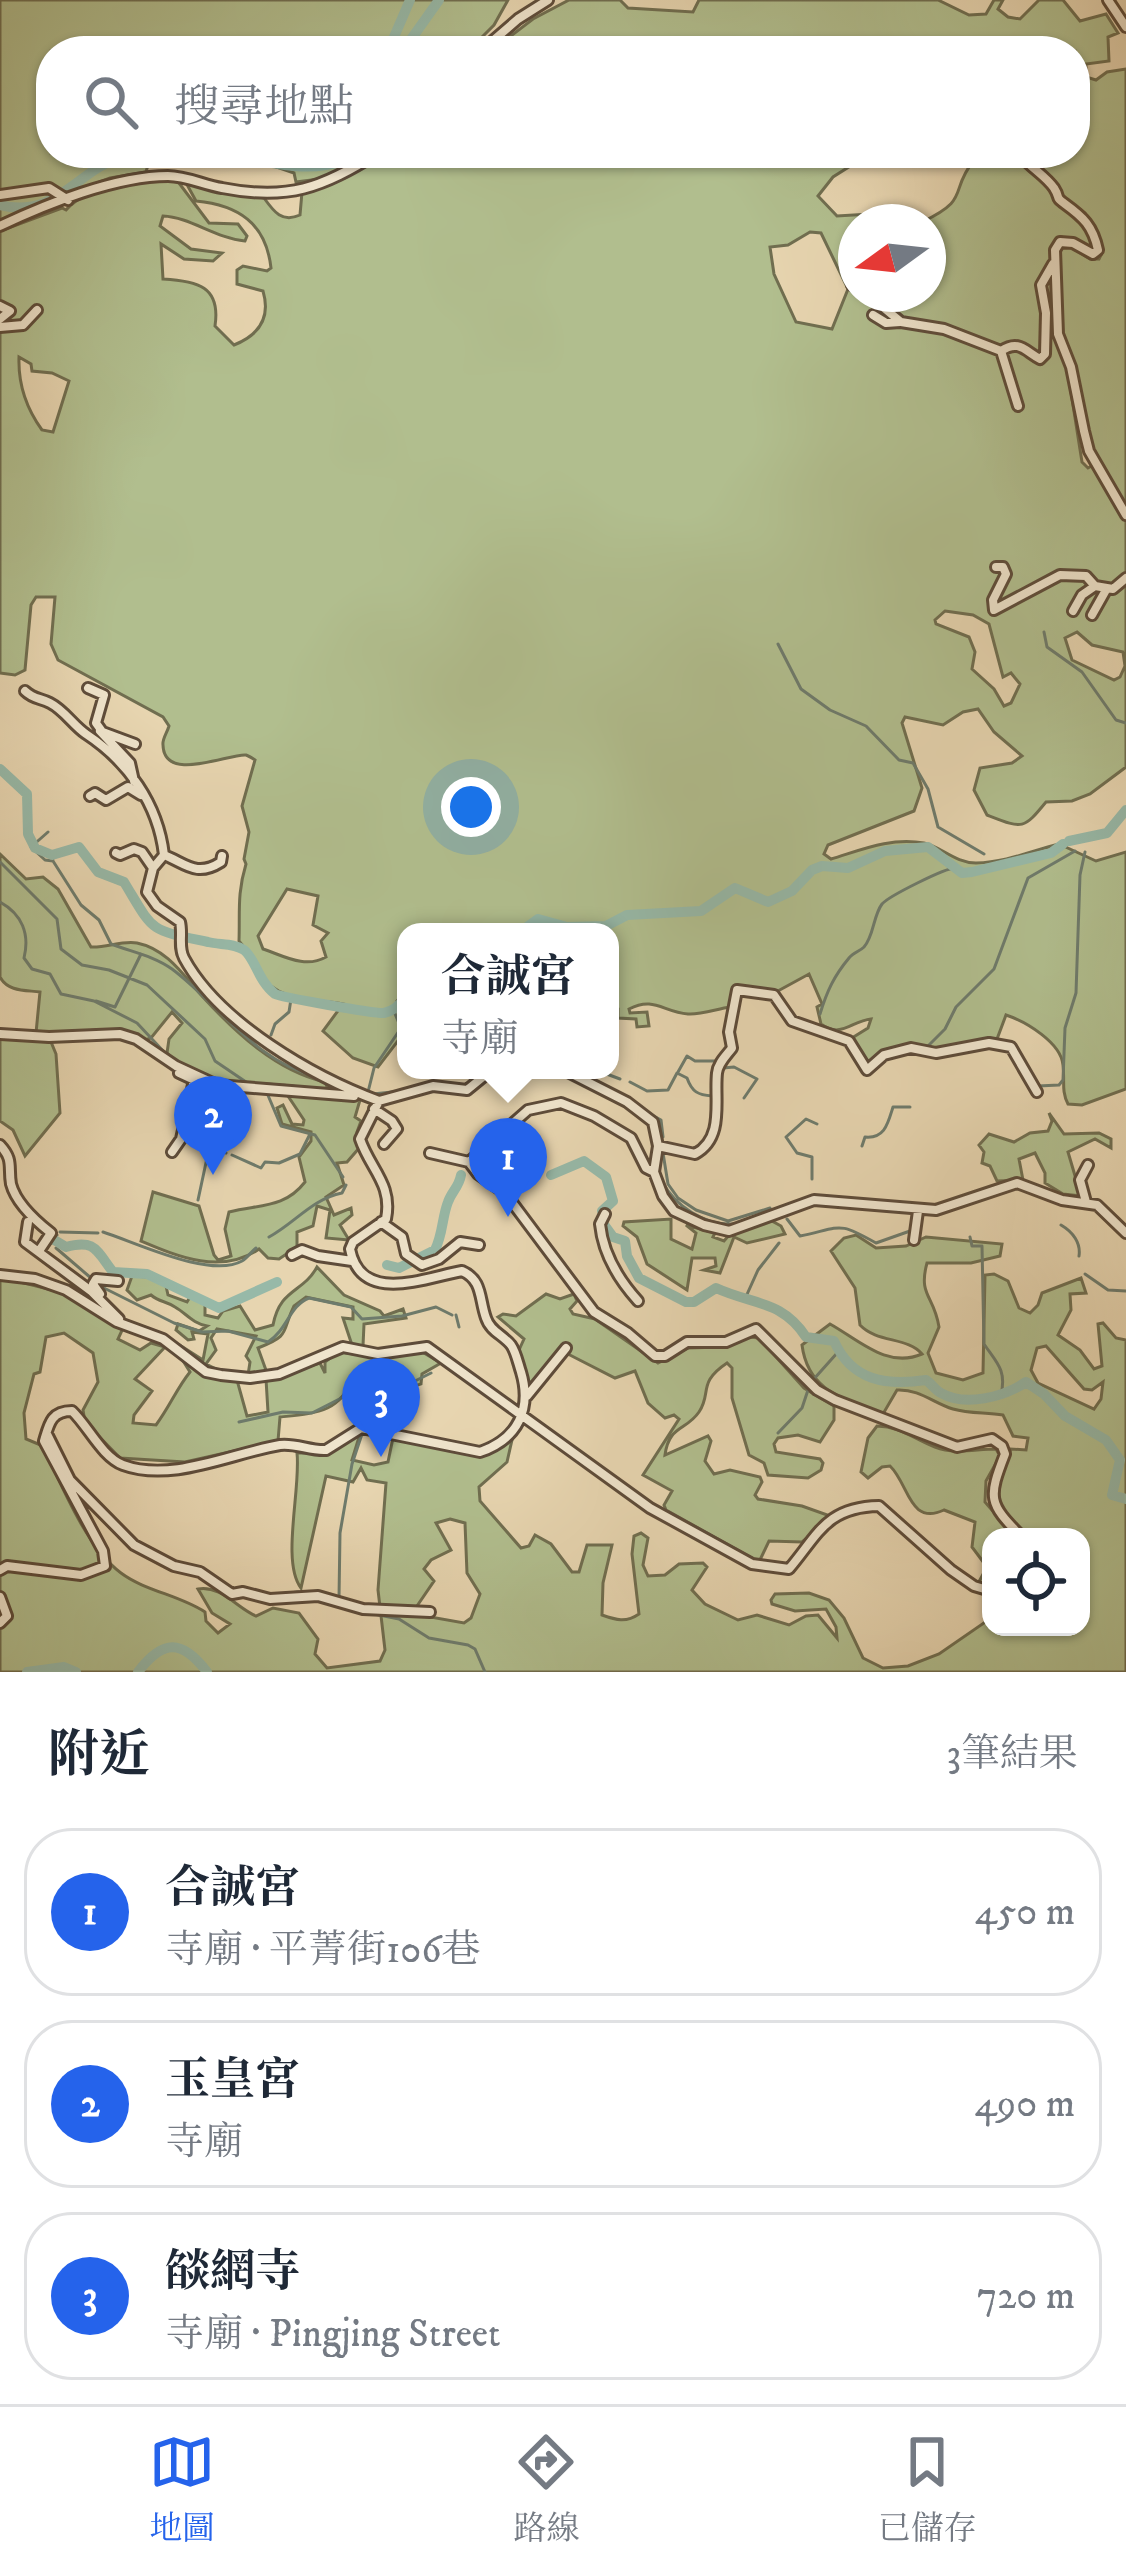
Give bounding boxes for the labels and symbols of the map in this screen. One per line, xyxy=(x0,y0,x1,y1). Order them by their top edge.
north arrow xyxy=(838,204,946,312)
your location xyxy=(441,777,501,837)
pin: 2 xyxy=(174,1076,252,1175)
pin: 1 xyxy=(469,1118,547,1217)
pin: 3 xyxy=(342,1358,420,1457)

